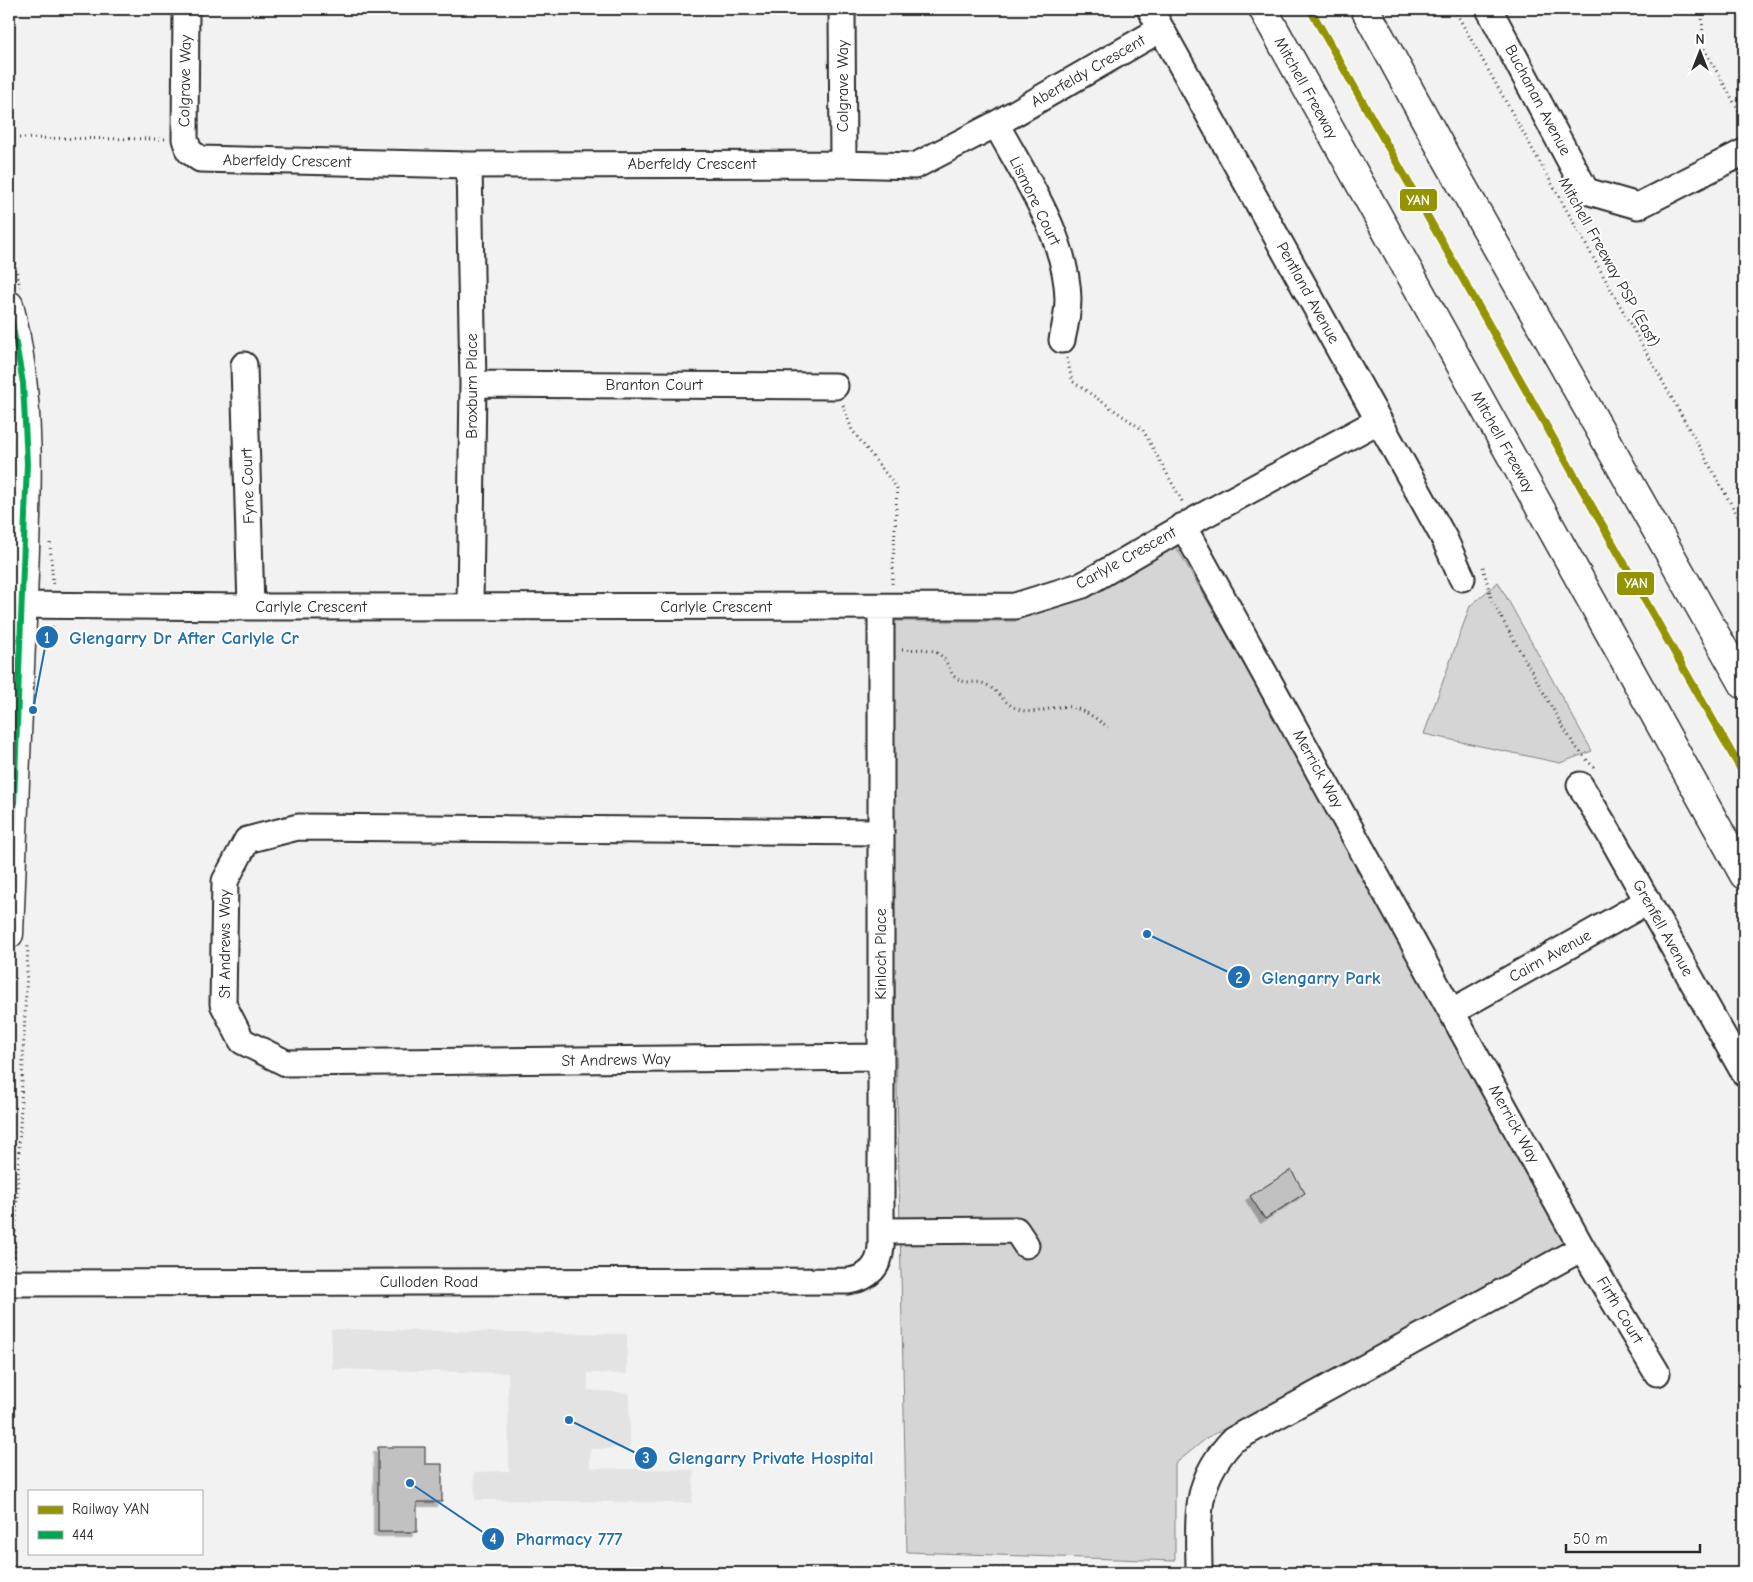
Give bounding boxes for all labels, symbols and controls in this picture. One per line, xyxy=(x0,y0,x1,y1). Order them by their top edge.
north arrow xyxy=(1676,28,1726,78)
street label: Aberfeldy Crescent xyxy=(1028,31,1149,111)
text: N xyxy=(1695,31,1705,48)
street label: Colgrave Way xyxy=(175,34,195,127)
street label: Mitchell Freeway xyxy=(1271,34,1342,143)
street label: Colgrave Way xyxy=(834,39,852,132)
street label: Buchanan Avenue xyxy=(1501,42,1575,158)
street label: Aberfeldy Crescent xyxy=(223,151,352,171)
street label: Lismore Court xyxy=(1006,154,1064,249)
street label: Aberfeldy Crescent xyxy=(628,155,757,173)
street label: Mitchell Freeway PSP (East) xyxy=(1555,174,1663,350)
line badge: YAN xyxy=(1399,188,1438,212)
text: YAN xyxy=(1406,192,1430,209)
street label: Pentland Avenue xyxy=(1273,239,1343,347)
street label: Broxburn Place xyxy=(463,333,481,439)
street label: Branton Court xyxy=(605,376,703,394)
street label: Mitchell Freeway xyxy=(1468,388,1539,497)
street label: Fyne Court xyxy=(238,447,258,524)
street label: Carlyle Crescent xyxy=(1073,523,1180,593)
line badge: YAN xyxy=(1616,571,1655,596)
text: YAN xyxy=(1624,575,1648,592)
street label: Carlyle Crescent xyxy=(255,598,367,616)
street label: Carlyle Crescent xyxy=(660,598,772,616)
callout: Glengarry Dr After Carlyle Cr xyxy=(35,621,309,654)
text: Glengarry Dr After Carlyle Cr xyxy=(69,628,300,649)
text: 1 xyxy=(44,629,50,647)
street label: Merrick Way xyxy=(1289,727,1347,812)
street label: Grenfell Avenue xyxy=(1629,877,1697,979)
street label: St Andrews Way xyxy=(216,889,234,999)
street label: Kinloch Place xyxy=(872,908,890,1000)
street label: Cairn Avenue xyxy=(1506,926,1594,986)
callout: Glengarry Park xyxy=(1226,961,1390,994)
text: Glengarry Park xyxy=(1262,968,1381,989)
text: 2 xyxy=(1235,969,1243,987)
street label: St Andrews Way xyxy=(561,1050,672,1070)
street label: Merrick Way xyxy=(1485,1082,1543,1167)
street label: Culloden Road xyxy=(380,1273,478,1291)
street label: Firth Court xyxy=(1593,1273,1647,1347)
callout: Glengarry Private Hospital xyxy=(634,1441,884,1474)
text: Glengarry Private Hospital xyxy=(669,1448,873,1469)
text: 3 xyxy=(642,1449,650,1467)
legend xyxy=(28,1490,202,1554)
text: Railway YAN xyxy=(72,1500,149,1518)
callout: Pharmacy 777 xyxy=(481,1522,633,1555)
scale bar xyxy=(1566,1522,1699,1554)
text: 444 xyxy=(72,1526,94,1544)
text: Pharmacy 777 xyxy=(516,1529,622,1550)
text: 4 xyxy=(489,1530,497,1548)
text: 50 m xyxy=(1573,1530,1608,1548)

